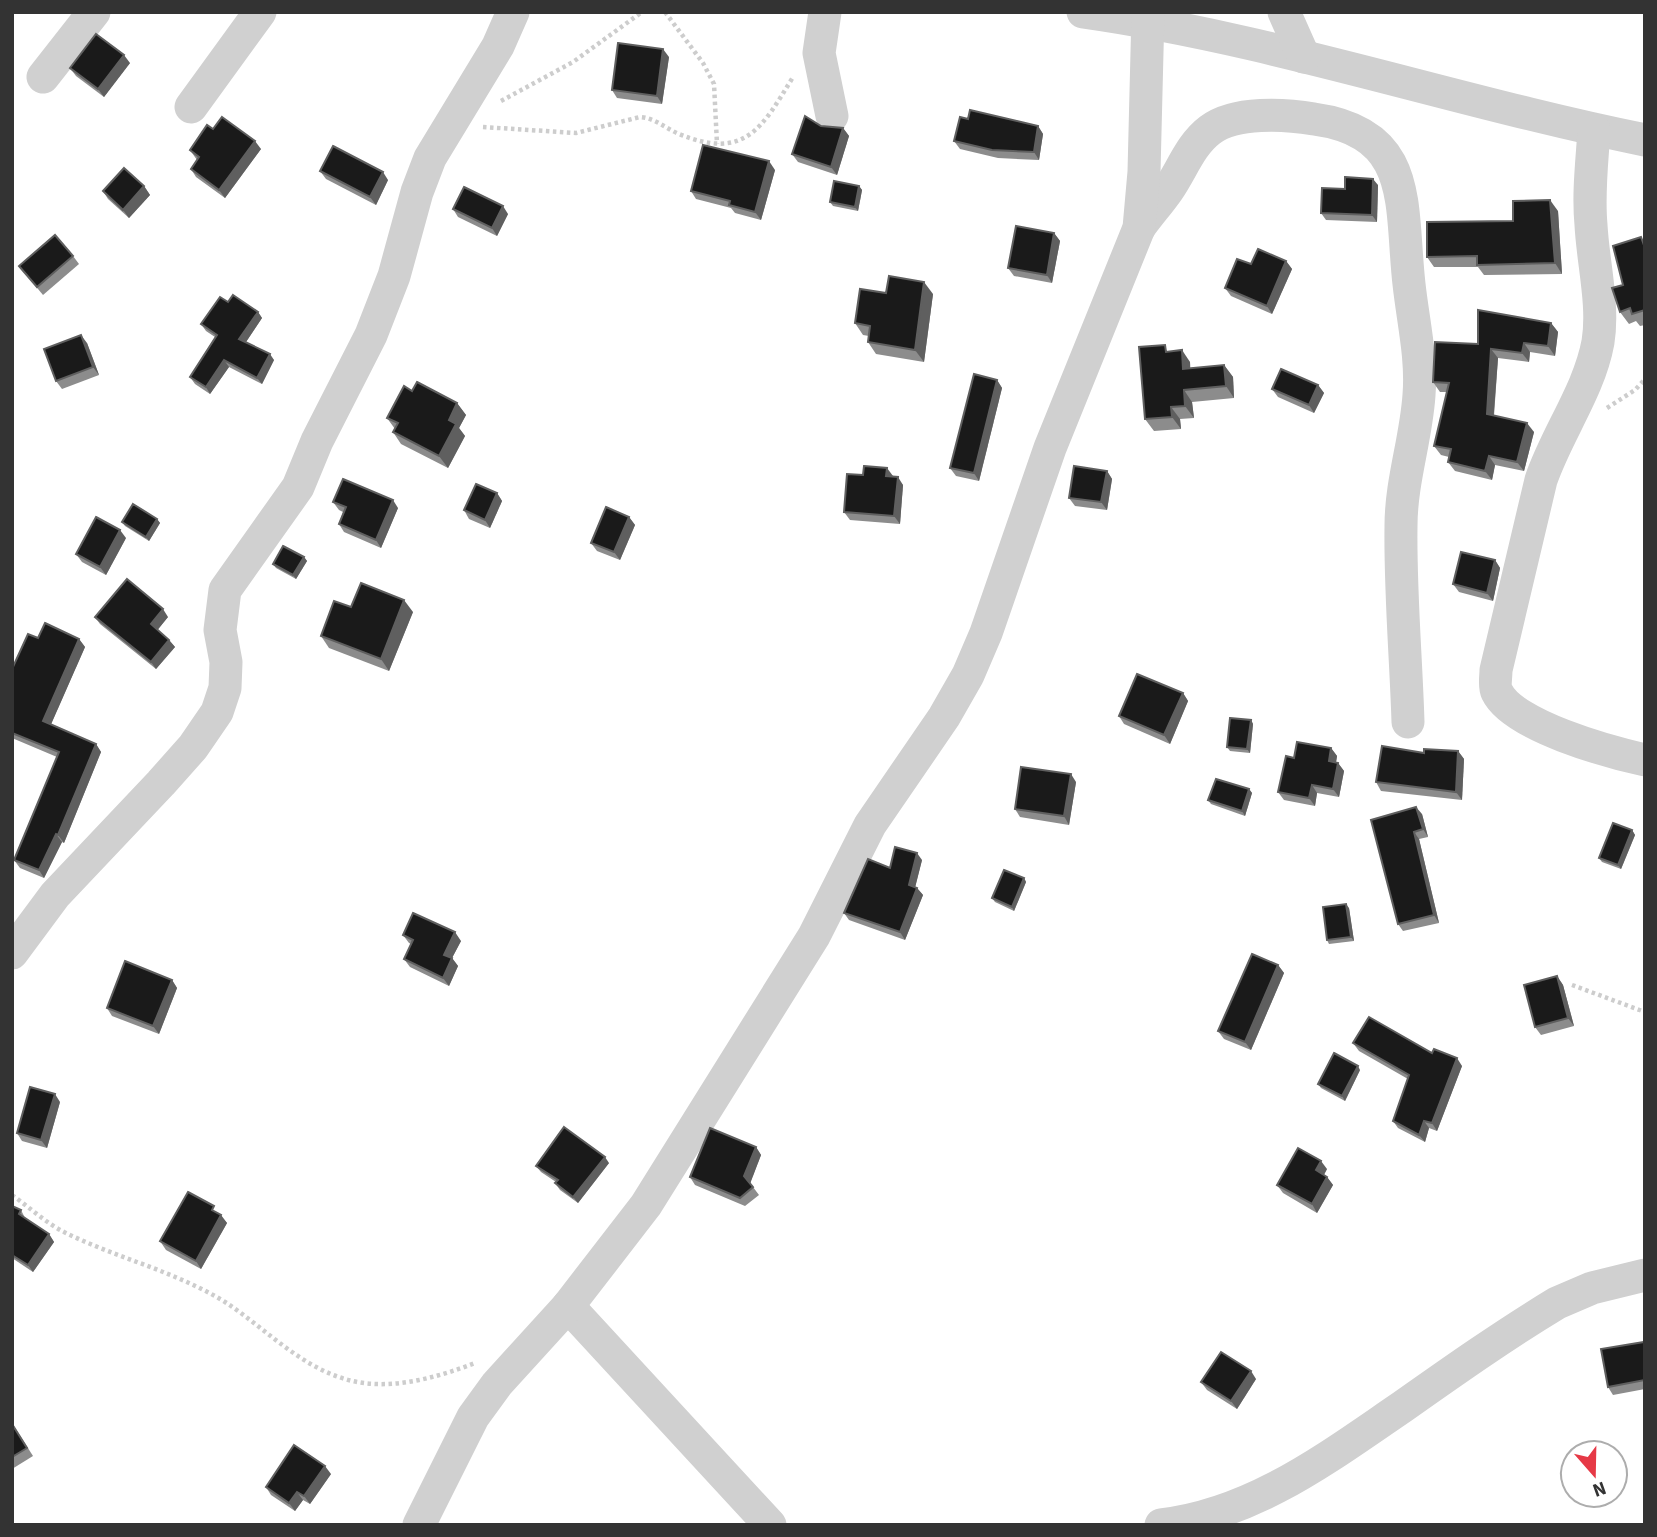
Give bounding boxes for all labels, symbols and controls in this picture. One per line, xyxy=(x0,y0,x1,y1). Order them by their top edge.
north arrow xyxy=(1559,1439,1629,1509)
text: N xyxy=(1589,1474,1610,1503)

